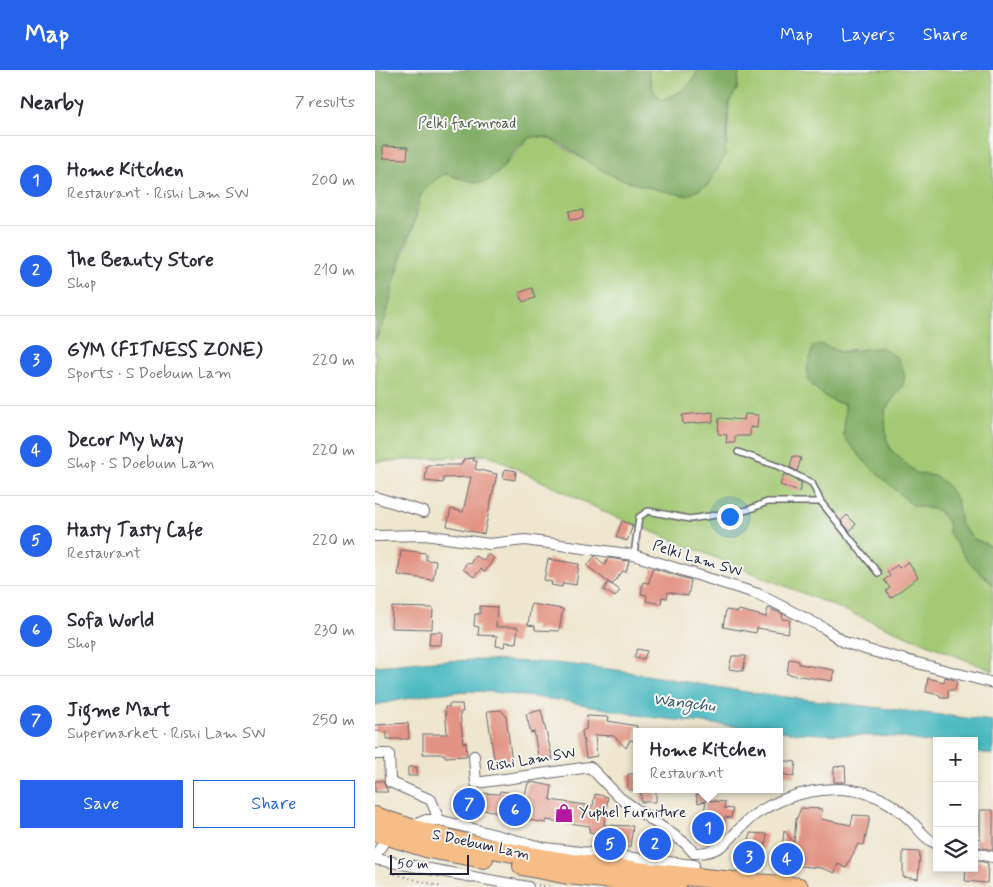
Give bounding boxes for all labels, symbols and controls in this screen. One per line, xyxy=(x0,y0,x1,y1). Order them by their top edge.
text: Map xyxy=(25,20,69,51)
text: Map xyxy=(780,23,813,47)
text: Layers xyxy=(841,23,895,47)
text: Share xyxy=(923,23,968,47)
text: Nearby xyxy=(20,89,84,117)
text: 7 results xyxy=(295,92,355,113)
park label: Pelki farmroad xyxy=(418,114,516,134)
text: Home Kitchen xyxy=(67,158,184,183)
text: 1 xyxy=(32,170,40,191)
text: 200 m xyxy=(311,170,355,191)
text: Restaurant · Rishi Lam SW xyxy=(67,183,249,204)
text: The Beauty Store xyxy=(67,248,214,273)
text: 2 xyxy=(32,260,40,281)
text: 210 m xyxy=(314,260,355,281)
text: Shop xyxy=(67,273,96,294)
text: GYM (FITNESS ZONE) xyxy=(67,338,262,363)
text: 3 xyxy=(32,350,40,371)
text: 220 m xyxy=(312,350,355,371)
text: Sports · S Doebum Lam xyxy=(67,363,232,384)
text: Decor My Way xyxy=(67,428,184,453)
text: 4 xyxy=(31,440,41,461)
text: 220 m xyxy=(312,440,355,461)
text: Shop · S Doebum Lam xyxy=(67,453,215,474)
your location xyxy=(717,504,743,530)
text: Hasty Tasty Cafe xyxy=(67,518,203,543)
text: 5 xyxy=(31,530,41,551)
text: 220 m xyxy=(312,530,355,551)
street label: Pelki Lam SW xyxy=(650,536,744,582)
text: Restaurant xyxy=(67,543,141,564)
text: Sofa World xyxy=(67,608,154,633)
text: 6 xyxy=(32,620,40,641)
text: 230 m xyxy=(314,620,355,641)
text: Shop xyxy=(67,633,96,654)
water label: Wangchu xyxy=(651,689,717,719)
text: Jigme Mart xyxy=(67,698,170,723)
text: 7 xyxy=(31,710,41,731)
text: 250 m xyxy=(312,710,355,731)
text: Supermarket · Rishi Lam SW xyxy=(67,723,266,744)
popup xyxy=(633,728,783,793)
map controls xyxy=(933,737,978,872)
button: + xyxy=(933,737,978,782)
text: Home Kitchen xyxy=(650,738,766,763)
street label: Rishi Lam SW xyxy=(485,743,577,777)
text: Restaurant xyxy=(650,763,724,784)
button: Save xyxy=(20,780,183,828)
button: Share xyxy=(193,780,355,828)
button: − xyxy=(933,782,978,827)
pin: 7 xyxy=(453,785,485,823)
pin: 6 xyxy=(499,791,531,829)
shop icon: Yuphel Furniture xyxy=(553,802,575,824)
place label: Yuphel Furniture xyxy=(579,803,686,823)
pin: 1 xyxy=(692,809,724,847)
street label: S Doebum Lam xyxy=(430,825,532,865)
pin: 5 xyxy=(594,825,626,863)
pin: 2 xyxy=(639,825,671,863)
button: layers xyxy=(933,827,978,872)
pin: 3 xyxy=(733,838,765,876)
pin: 4 xyxy=(771,840,803,878)
scale bar xyxy=(390,852,469,875)
text: 50 m xyxy=(397,855,428,873)

